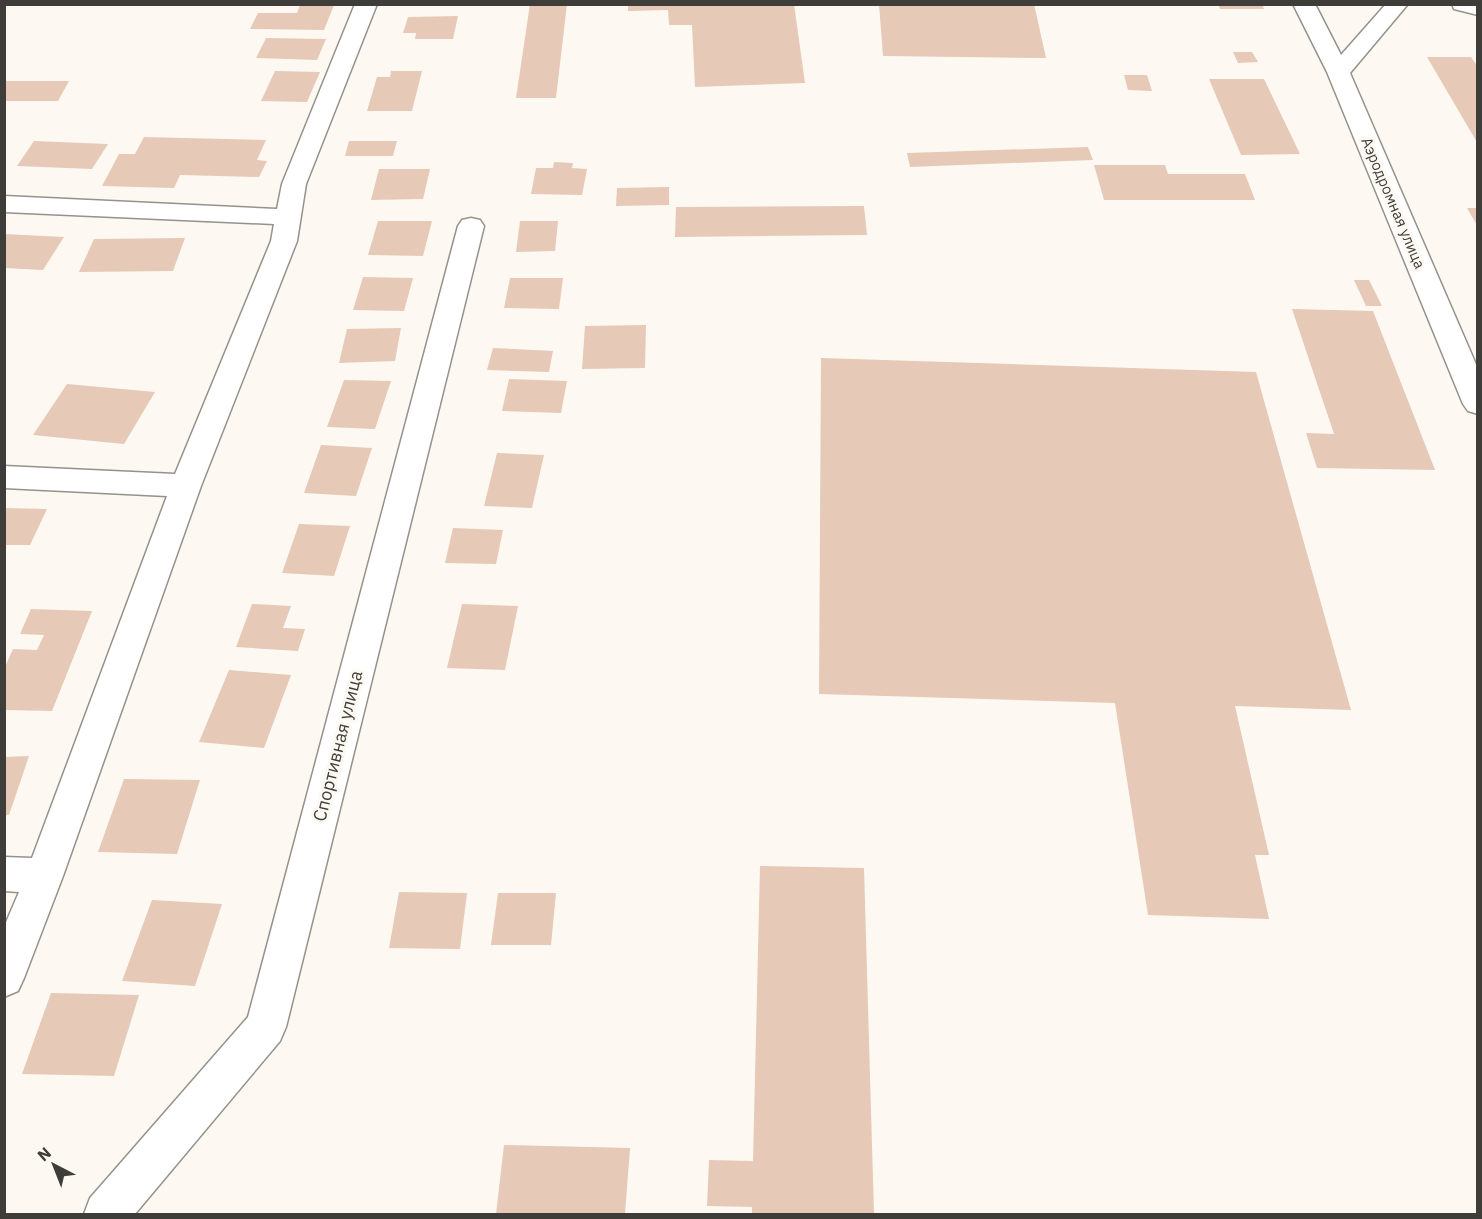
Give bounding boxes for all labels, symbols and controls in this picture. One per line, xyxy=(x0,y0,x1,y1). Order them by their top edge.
street label: Аэродромная улица xyxy=(1357,134,1430,271)
street label: Спортивная улица xyxy=(308,668,367,824)
north arrow xyxy=(24,1135,84,1195)
text: N xyxy=(33,1143,55,1165)

